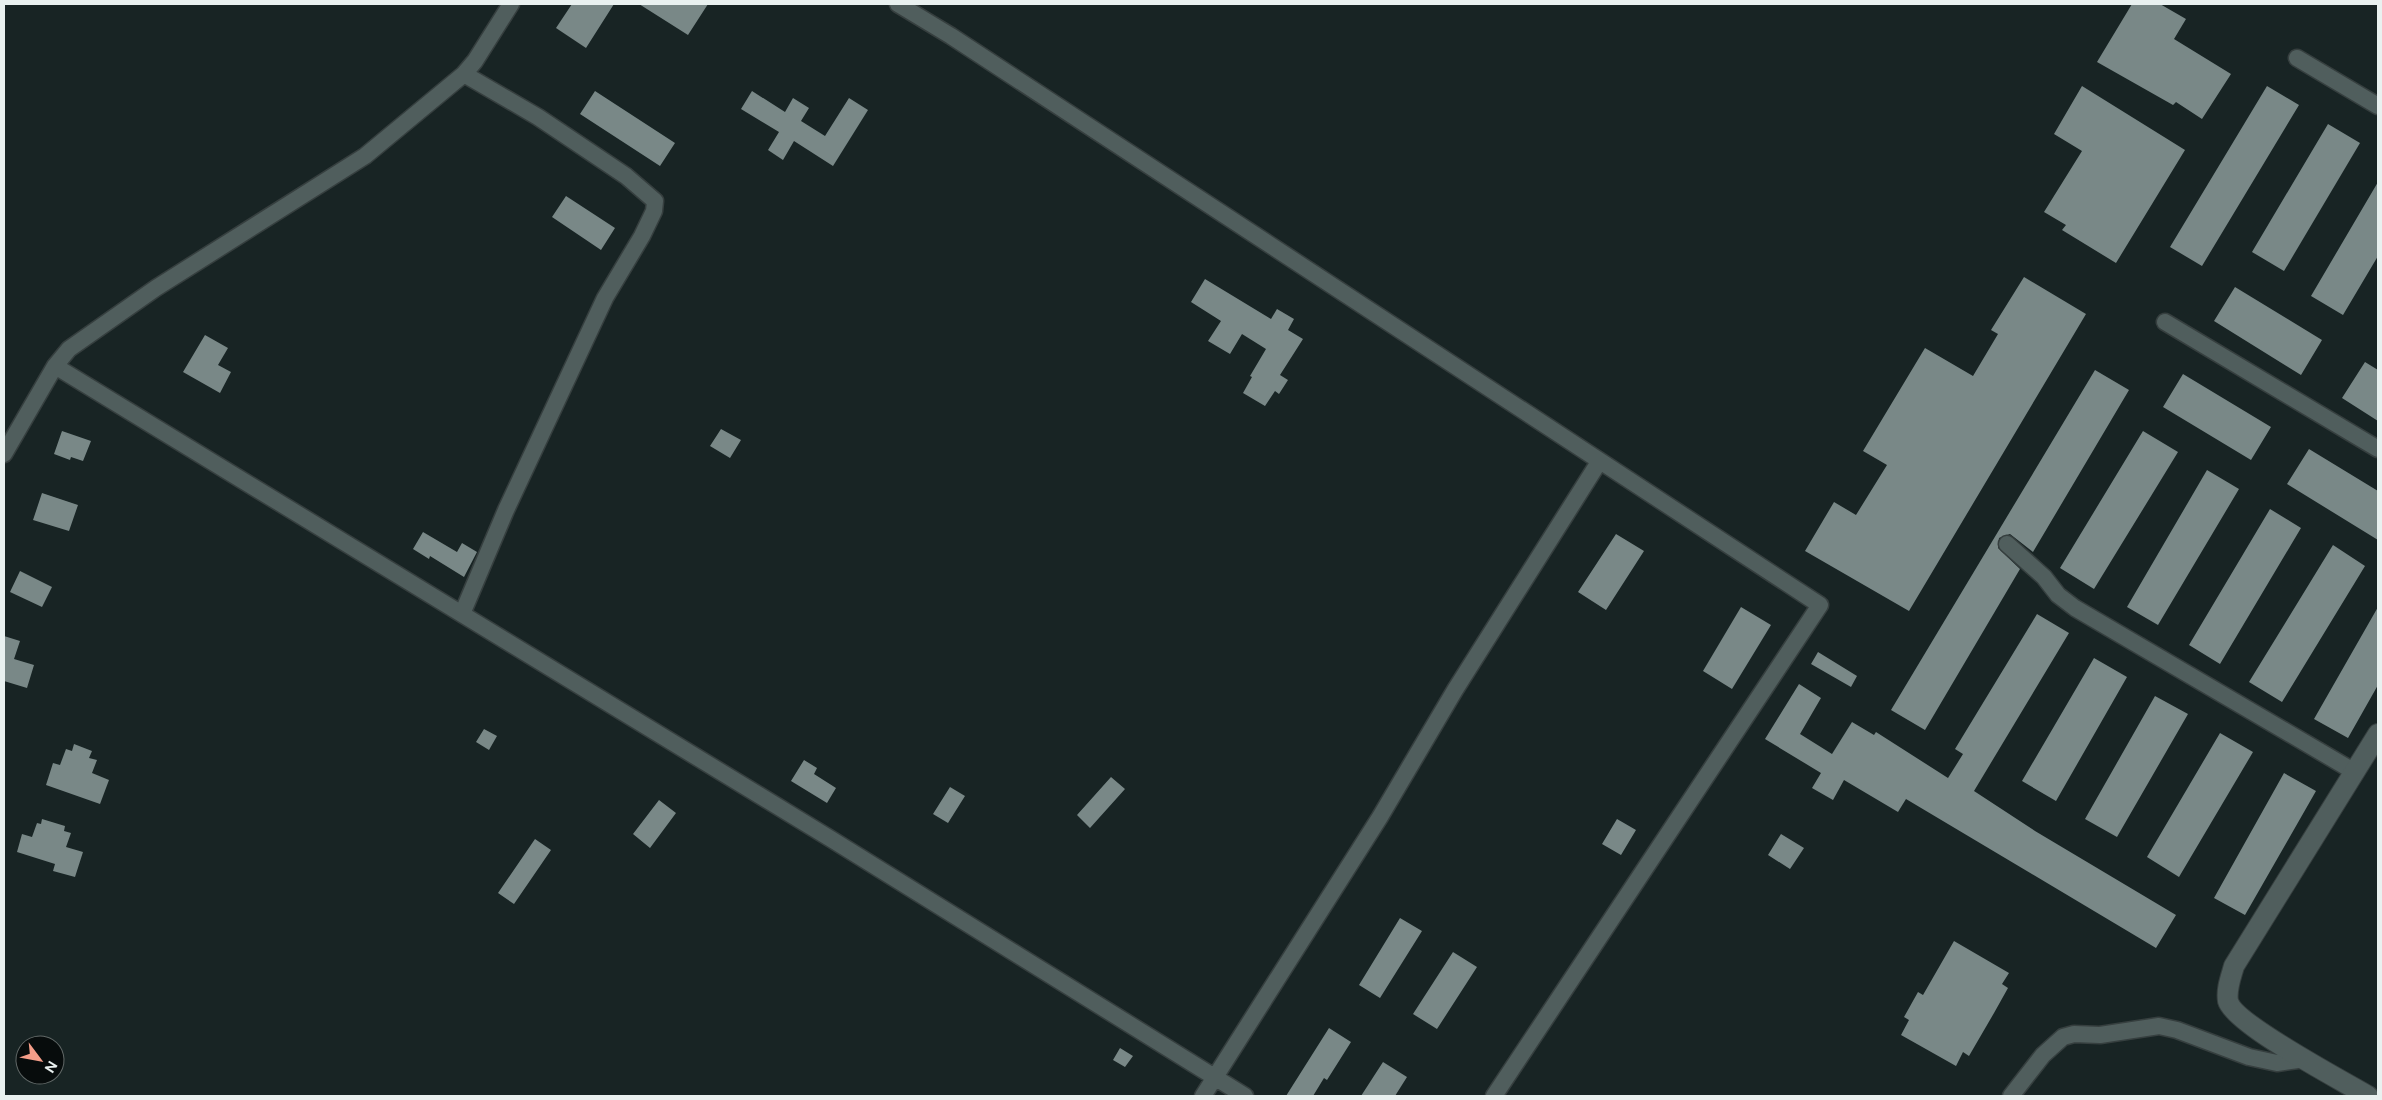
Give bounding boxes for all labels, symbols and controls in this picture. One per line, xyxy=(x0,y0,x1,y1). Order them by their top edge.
north arrow xyxy=(15,1035,65,1085)
text: N xyxy=(41,1058,61,1076)

